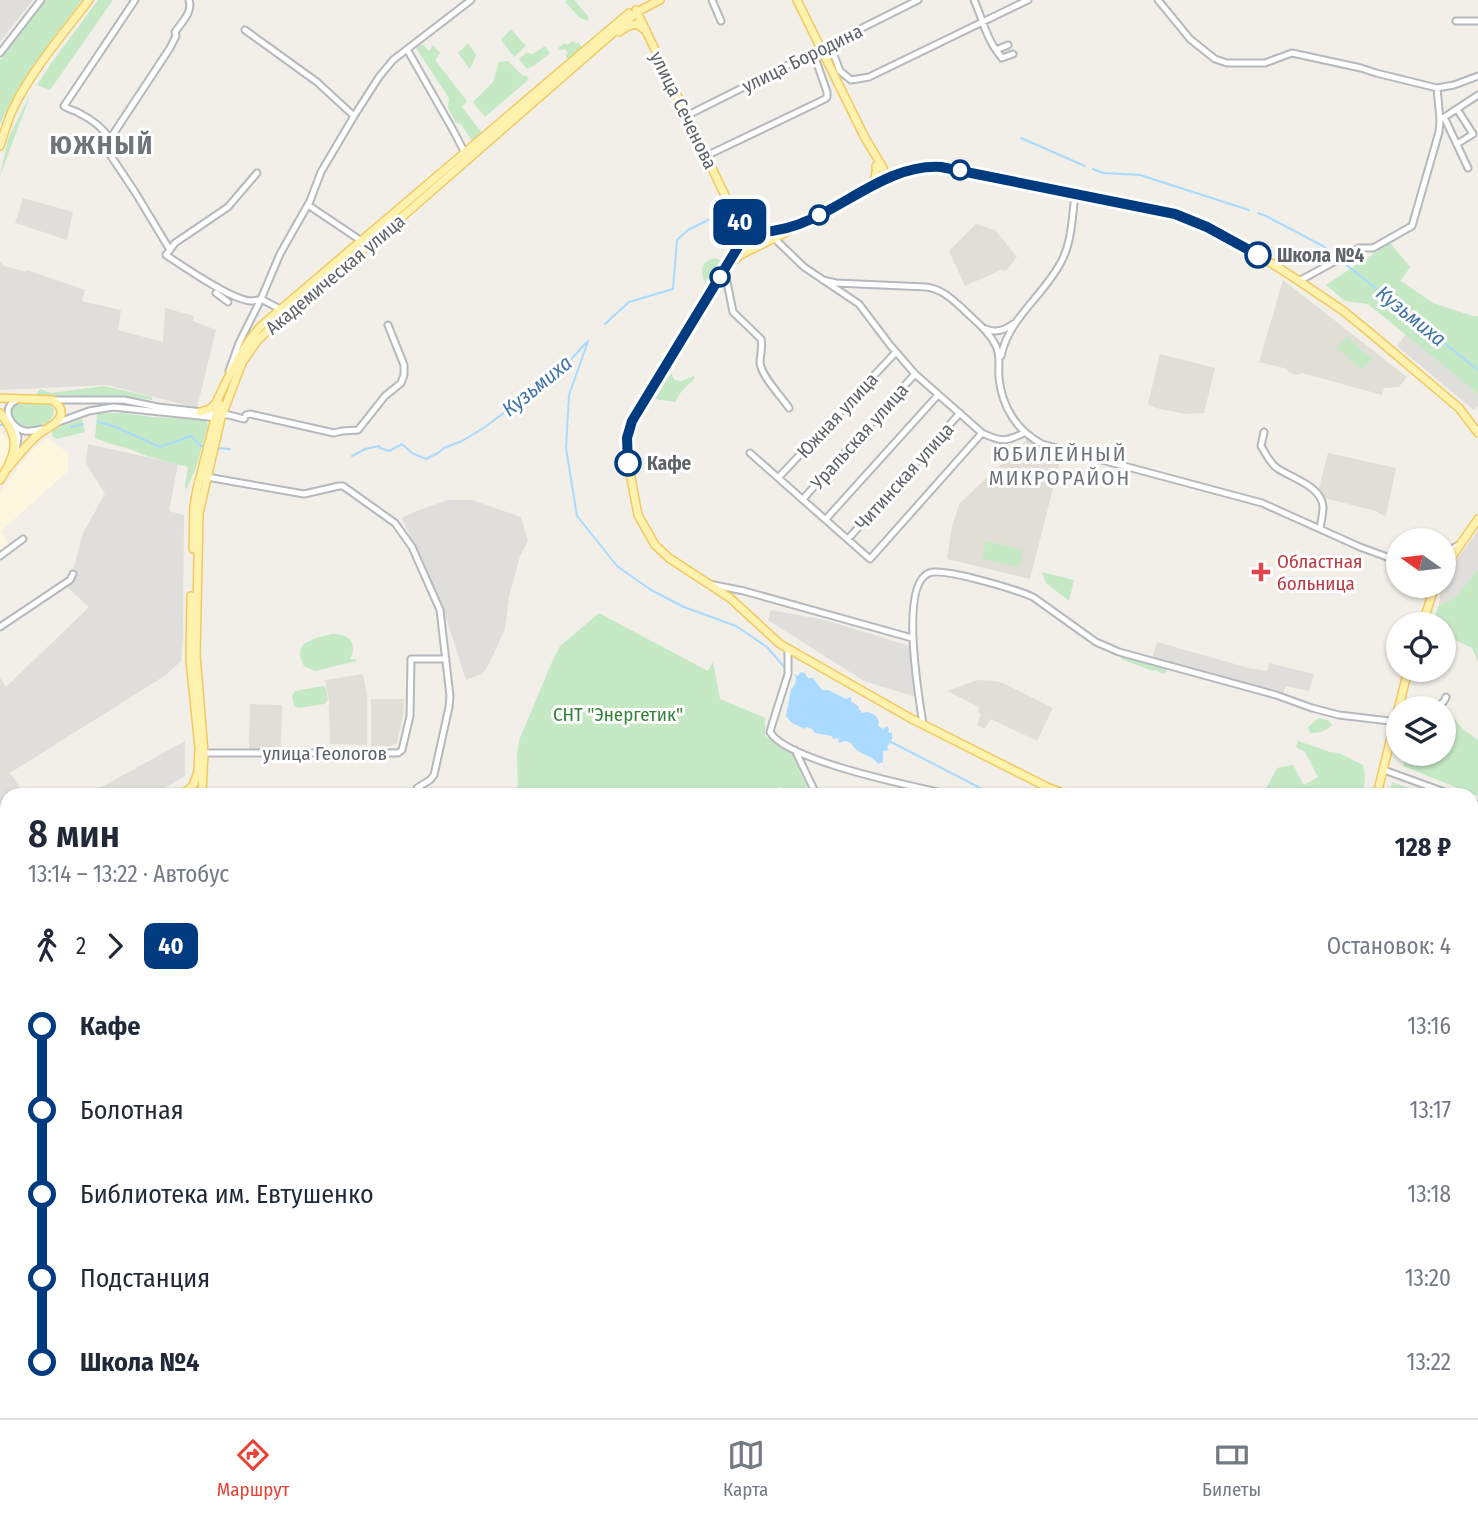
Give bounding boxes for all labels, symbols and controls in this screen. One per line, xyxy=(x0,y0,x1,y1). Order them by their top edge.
street label: улица Бородина xyxy=(738,19,866,98)
street label: улица Сеченова xyxy=(645,48,722,173)
district label: ЮЖНЫЙ xyxy=(50,130,154,161)
unlabelled marker xyxy=(950,160,970,180)
line badge: 40 xyxy=(708,199,772,245)
unlabelled marker xyxy=(809,205,829,225)
text: 40 xyxy=(727,208,753,236)
street label: Академическая улица xyxy=(261,209,410,339)
marker: Школа №4 xyxy=(1245,242,1271,268)
place label: Школа №4 xyxy=(1277,244,1364,267)
unlabelled marker xyxy=(710,267,730,287)
water label: Кузьмиха xyxy=(1371,280,1451,352)
water label: Кузьмиха xyxy=(497,350,577,422)
street label: Южная улица xyxy=(792,368,883,463)
street label: Уральская улица xyxy=(805,379,913,495)
street label: Читинская улица xyxy=(850,418,958,535)
district label: ЮБИЛЕЙНЫЙ МИКРОРАЙОН xyxy=(989,441,1131,491)
marker: Кафе xyxy=(615,450,641,476)
place label: Кафе xyxy=(647,452,692,475)
north arrow xyxy=(1386,528,1456,598)
map controls xyxy=(1386,528,1456,766)
place label: Областная больница xyxy=(1277,550,1362,595)
marker: Областная больница xyxy=(1251,562,1271,582)
button: locate xyxy=(1386,612,1456,682)
button: layers xyxy=(1386,696,1456,766)
park label: СНТ "Энергетик" xyxy=(553,703,683,726)
street label: улица Геологов xyxy=(263,742,387,765)
text: 8 мин xyxy=(28,811,120,857)
text: 128 ₽ xyxy=(1395,832,1451,863)
text: 13:14 – 13:22 · Автобус xyxy=(28,860,229,888)
icon: walk xyxy=(28,927,66,965)
icon: forward xyxy=(96,927,134,965)
text: 2 xyxy=(76,932,86,960)
text: 40 xyxy=(158,932,184,960)
text: Остановок: 4 xyxy=(1327,932,1451,960)
text: Кафе xyxy=(80,1011,141,1042)
text: 13:16 xyxy=(1407,1012,1451,1040)
text: Болотная xyxy=(80,1095,184,1126)
text: 13:17 xyxy=(1409,1096,1451,1124)
text: Библиотека им. Евтушенко xyxy=(80,1179,374,1210)
text: 13:18 xyxy=(1407,1180,1451,1208)
text: Подстанция xyxy=(80,1263,210,1294)
text: 13:20 xyxy=(1405,1264,1451,1292)
text: Школа №4 xyxy=(80,1347,199,1378)
text: 13:22 xyxy=(1406,1348,1451,1376)
tab: Маршрут xyxy=(217,1436,290,1501)
tab: Карта xyxy=(723,1436,768,1501)
tab: Билеты xyxy=(1202,1436,1261,1501)

